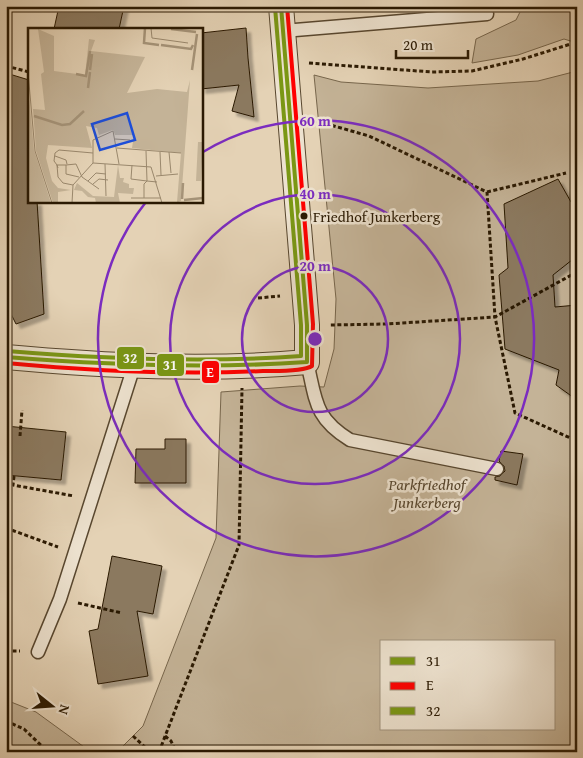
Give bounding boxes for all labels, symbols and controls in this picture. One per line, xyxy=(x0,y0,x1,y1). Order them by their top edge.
inset map xyxy=(28,28,202,202)
scale bar xyxy=(396,28,468,60)
text: 20 m xyxy=(403,34,434,55)
text: 60 m xyxy=(299,110,331,131)
text: 40 m xyxy=(299,183,331,204)
place label: Friedhof Junkerberg xyxy=(313,206,441,227)
marker: Friedhof Junkerberg xyxy=(299,211,309,221)
text: 20 m xyxy=(299,255,331,276)
centre of rings xyxy=(306,330,324,348)
line badge: 32 xyxy=(116,346,145,370)
text: 32 xyxy=(123,348,137,368)
line badge: 31 xyxy=(156,353,185,377)
text: 31 xyxy=(163,355,177,375)
line badge: E xyxy=(201,360,220,384)
text: E xyxy=(206,362,214,382)
park label: Parkfriedhof Junkerberg xyxy=(388,472,469,514)
legend xyxy=(380,640,556,730)
text: 31 xyxy=(426,650,440,671)
text: E xyxy=(426,674,434,695)
north arrow xyxy=(28,680,78,730)
text: 32 xyxy=(426,700,440,721)
text: N xyxy=(53,702,75,718)

